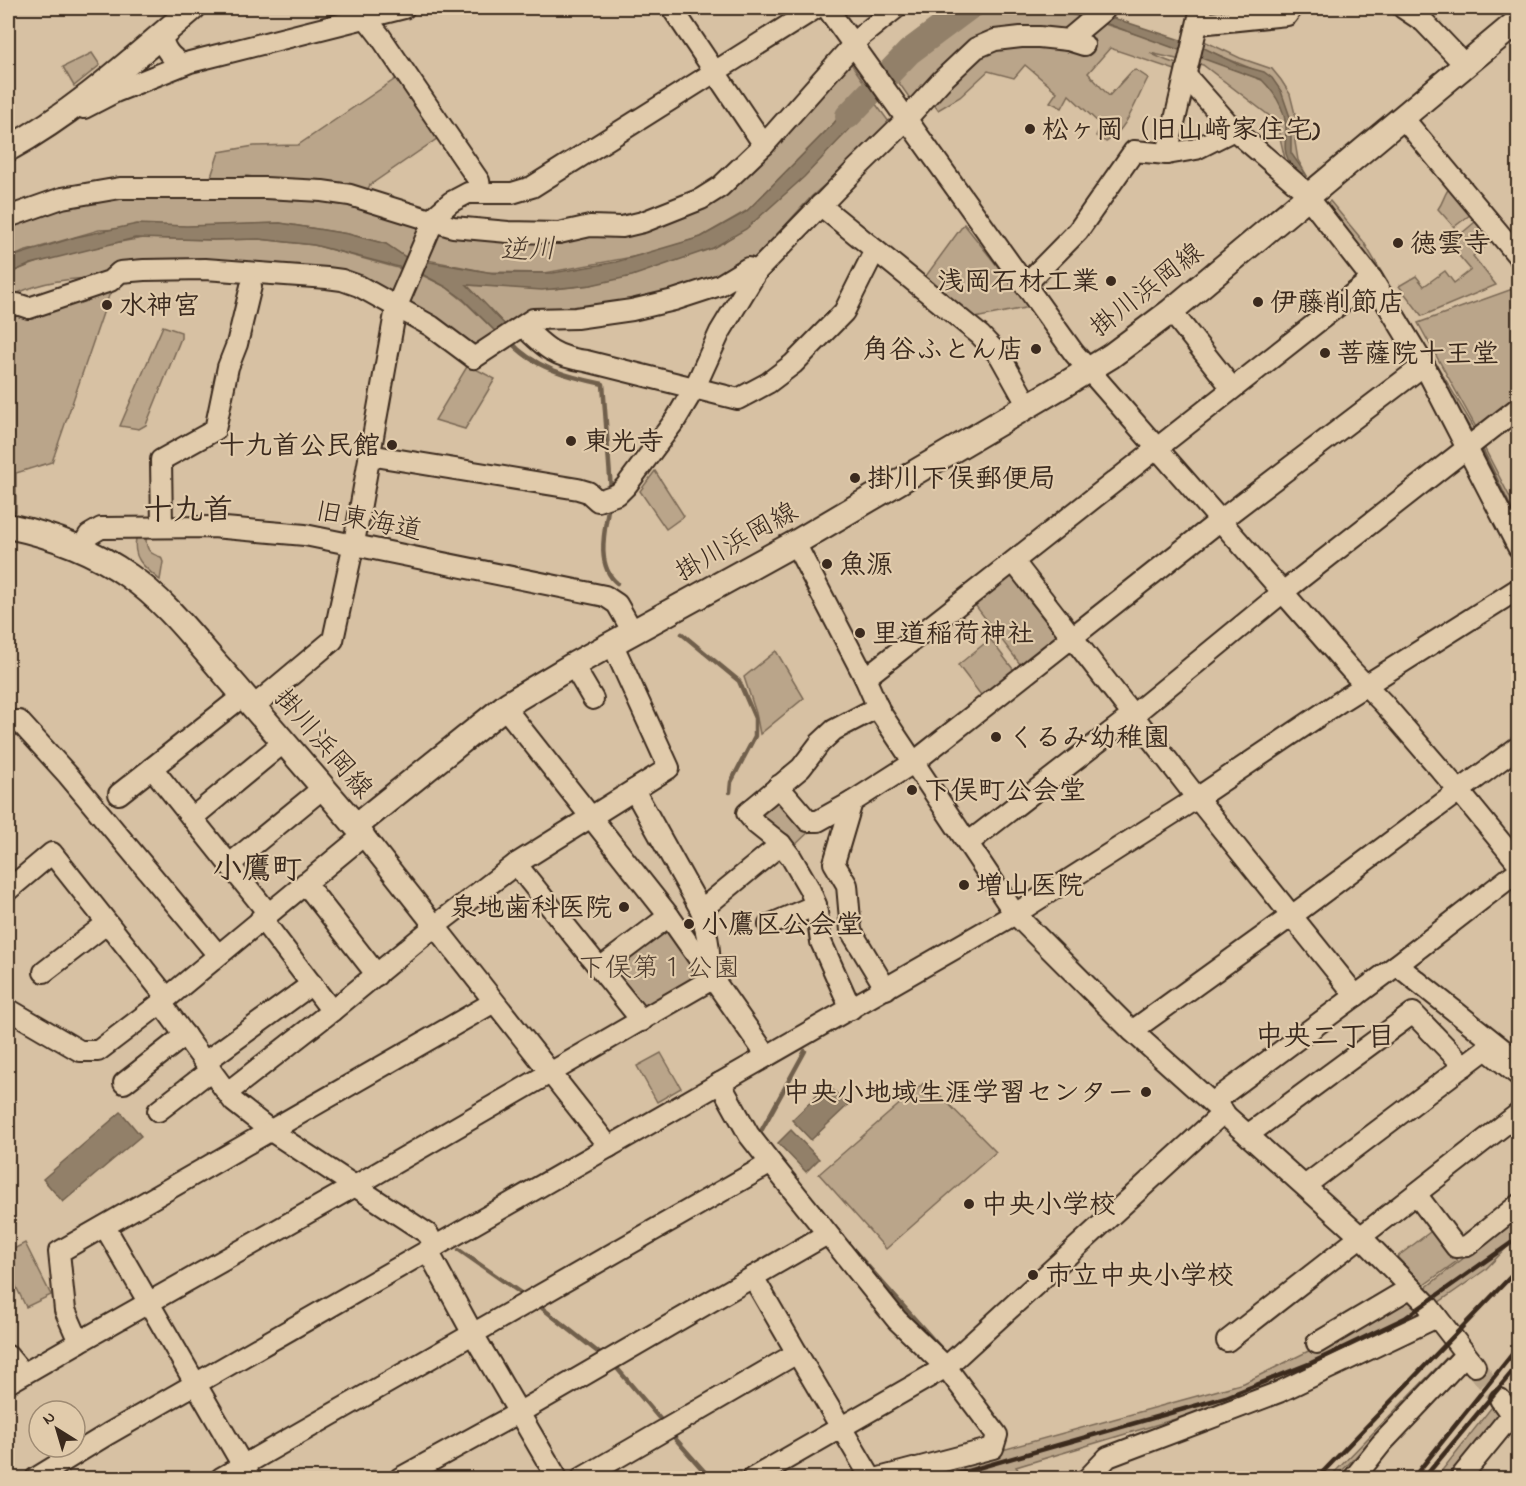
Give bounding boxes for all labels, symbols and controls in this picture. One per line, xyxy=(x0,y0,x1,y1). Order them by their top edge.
place label: 松ヶ岡（旧山﨑家住宅) xyxy=(1042,112,1320,151)
marker: 松ヶ岡（旧山﨑家住宅) xyxy=(1023,122,1037,136)
place label: 徳雲寺 xyxy=(1410,226,1491,265)
water label: 逆川 xyxy=(499,230,557,273)
street label: 掛川浜岡線 xyxy=(1082,234,1213,348)
marker: 徳雲寺 xyxy=(1391,236,1405,250)
place label: 浅岡石材工業 xyxy=(937,264,1099,303)
marker: 浅岡石材工業 xyxy=(1104,274,1118,288)
place label: 伊藤削節店 xyxy=(1270,285,1405,324)
place label: 水神宮 xyxy=(119,288,200,327)
marker: 伊藤削節店 xyxy=(1251,295,1265,309)
marker: 水神宮 xyxy=(100,298,114,312)
place label: 角谷ふとん店 xyxy=(862,332,1024,371)
place label: 菩薩院十王堂 xyxy=(1337,336,1499,375)
marker: 角谷ふとん店 xyxy=(1029,342,1043,356)
marker: 菩薩院十王堂 xyxy=(1318,346,1332,360)
place label: 東光寺 xyxy=(583,424,664,463)
place label: 十九首公民館 xyxy=(218,428,380,467)
marker: 東光寺 xyxy=(564,434,578,448)
marker: 十九首公民館 xyxy=(385,438,399,452)
place label: 掛川下俣郵便局 xyxy=(867,461,1056,500)
marker: 掛川下俣郵便局 xyxy=(848,471,862,485)
district label: 十九首 xyxy=(143,490,233,534)
street label: 旧東海道 xyxy=(312,493,425,552)
street label: 掛川浜岡線 xyxy=(669,493,806,593)
place label: 魚源 xyxy=(839,547,893,586)
marker: 魚源 xyxy=(820,557,834,571)
place label: 里道稲荷神社 xyxy=(872,616,1034,655)
marker: 里道稲荷神社 xyxy=(853,626,867,640)
street label: 掛川浜岡線 xyxy=(263,681,381,808)
place label: くるみ幼稚園 xyxy=(1008,720,1170,759)
marker: くるみ幼稚園 xyxy=(989,730,1003,744)
place label: 下俣町公会堂 xyxy=(924,773,1086,812)
marker: 下俣町公会堂 xyxy=(905,783,919,797)
district label: 小鷹町 xyxy=(212,849,302,893)
place label: 増山医院 xyxy=(976,868,1084,907)
marker: 増山医院 xyxy=(957,878,971,892)
place label: 泉地歯科医院 xyxy=(450,890,612,929)
marker: 泉地歯科医院 xyxy=(617,900,631,914)
place label: 小鷹区公会堂 xyxy=(701,907,863,946)
marker: 小鷹区公会堂 xyxy=(682,917,696,931)
park label: 下俣第１公園 xyxy=(578,950,740,989)
district label: 中央二丁目 xyxy=(1255,1018,1395,1059)
place label: 中央小地域生涯学習センター xyxy=(783,1075,1134,1114)
marker: 中央小地域生涯学習センター xyxy=(1139,1085,1153,1099)
place label: 中央小学校 xyxy=(981,1187,1116,1226)
marker: 中央小学校 xyxy=(962,1197,976,1211)
place label: 市立中央小学校 xyxy=(1045,1258,1234,1297)
marker: 市立中央小学校 xyxy=(1026,1268,1040,1282)
north arrow xyxy=(27,1399,87,1459)
text: N xyxy=(38,1406,61,1431)

